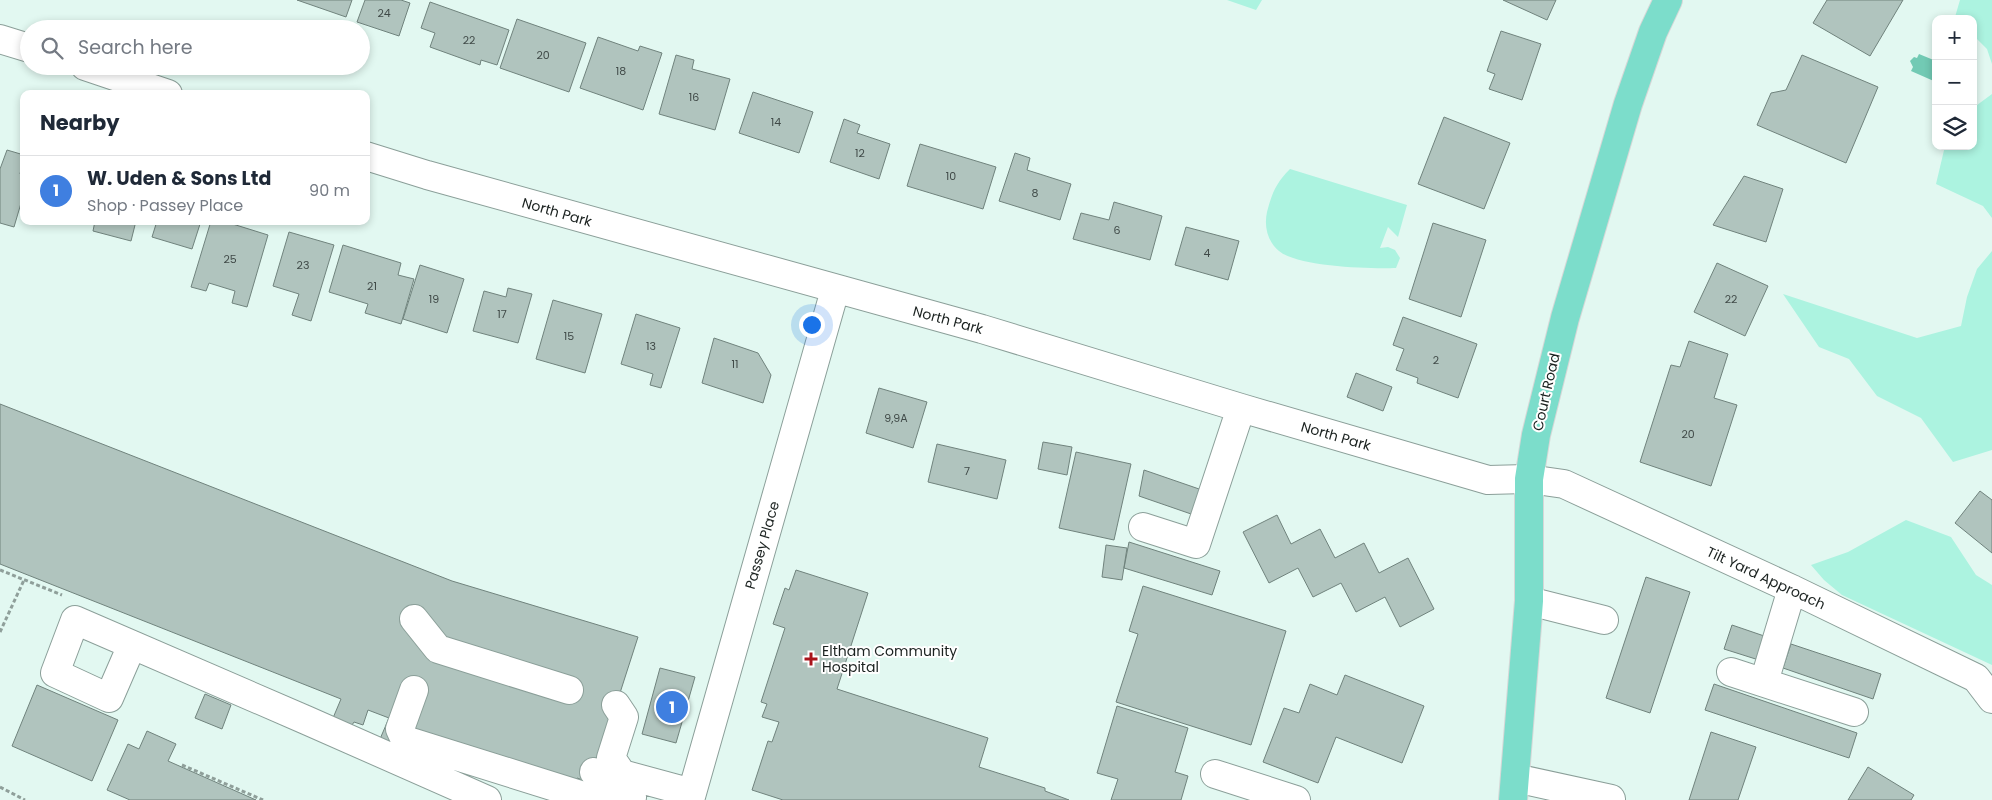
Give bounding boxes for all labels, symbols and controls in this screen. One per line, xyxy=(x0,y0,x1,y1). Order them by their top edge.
house number: 24 xyxy=(377,5,391,21)
map controls xyxy=(1932,15,1977,150)
button: + xyxy=(1932,15,1977,60)
search box xyxy=(20,20,370,75)
house number: 22 xyxy=(463,32,475,48)
icon: search xyxy=(38,34,66,62)
text: Search here xyxy=(78,34,192,61)
house number: 20 xyxy=(536,47,550,63)
button: − xyxy=(1932,60,1977,105)
house number: 18 xyxy=(616,63,626,79)
house number: 16 xyxy=(689,89,699,105)
button: layers xyxy=(1932,105,1977,150)
text: Nearby xyxy=(40,108,120,137)
house number: 14 xyxy=(771,114,781,130)
house number: 12 xyxy=(855,145,865,161)
text: W. Uden & Sons Ltd xyxy=(87,165,271,192)
house number: 10 xyxy=(946,168,956,184)
text: 1 xyxy=(53,179,59,202)
text: 90 m xyxy=(309,179,350,202)
house number: 8 xyxy=(1032,185,1039,201)
street label: North Park xyxy=(520,192,595,232)
text: Shop · Passey Place xyxy=(87,194,243,217)
house number: 6 xyxy=(1114,222,1121,238)
house number: 4 xyxy=(1204,245,1211,261)
house number: 25 xyxy=(223,251,237,267)
house number: 23 xyxy=(297,257,309,273)
house number: 21 xyxy=(367,278,377,294)
house number: 19 xyxy=(429,291,439,307)
house number: 22 xyxy=(1725,291,1737,307)
street label: North Park xyxy=(911,301,986,339)
house number: 17 xyxy=(497,306,507,322)
your location xyxy=(799,312,825,338)
house number: 15 xyxy=(564,328,574,344)
house number: 13 xyxy=(646,338,656,354)
street label: Court Road xyxy=(1527,351,1565,433)
house number: 2 xyxy=(1433,352,1439,368)
house number: 11 xyxy=(731,356,739,372)
house number: 9,9A xyxy=(884,410,908,426)
street label: North Park xyxy=(1299,416,1374,456)
house number: 20 xyxy=(1681,426,1695,442)
house number: 7 xyxy=(964,463,970,479)
street label: Passey Place xyxy=(740,498,784,591)
street label: Tilt Yard Approach xyxy=(1703,542,1829,614)
place label: Eltham Community Hospital xyxy=(822,641,957,677)
marker: Eltham Community Hospital xyxy=(804,652,818,666)
pin: 1 xyxy=(656,688,688,726)

